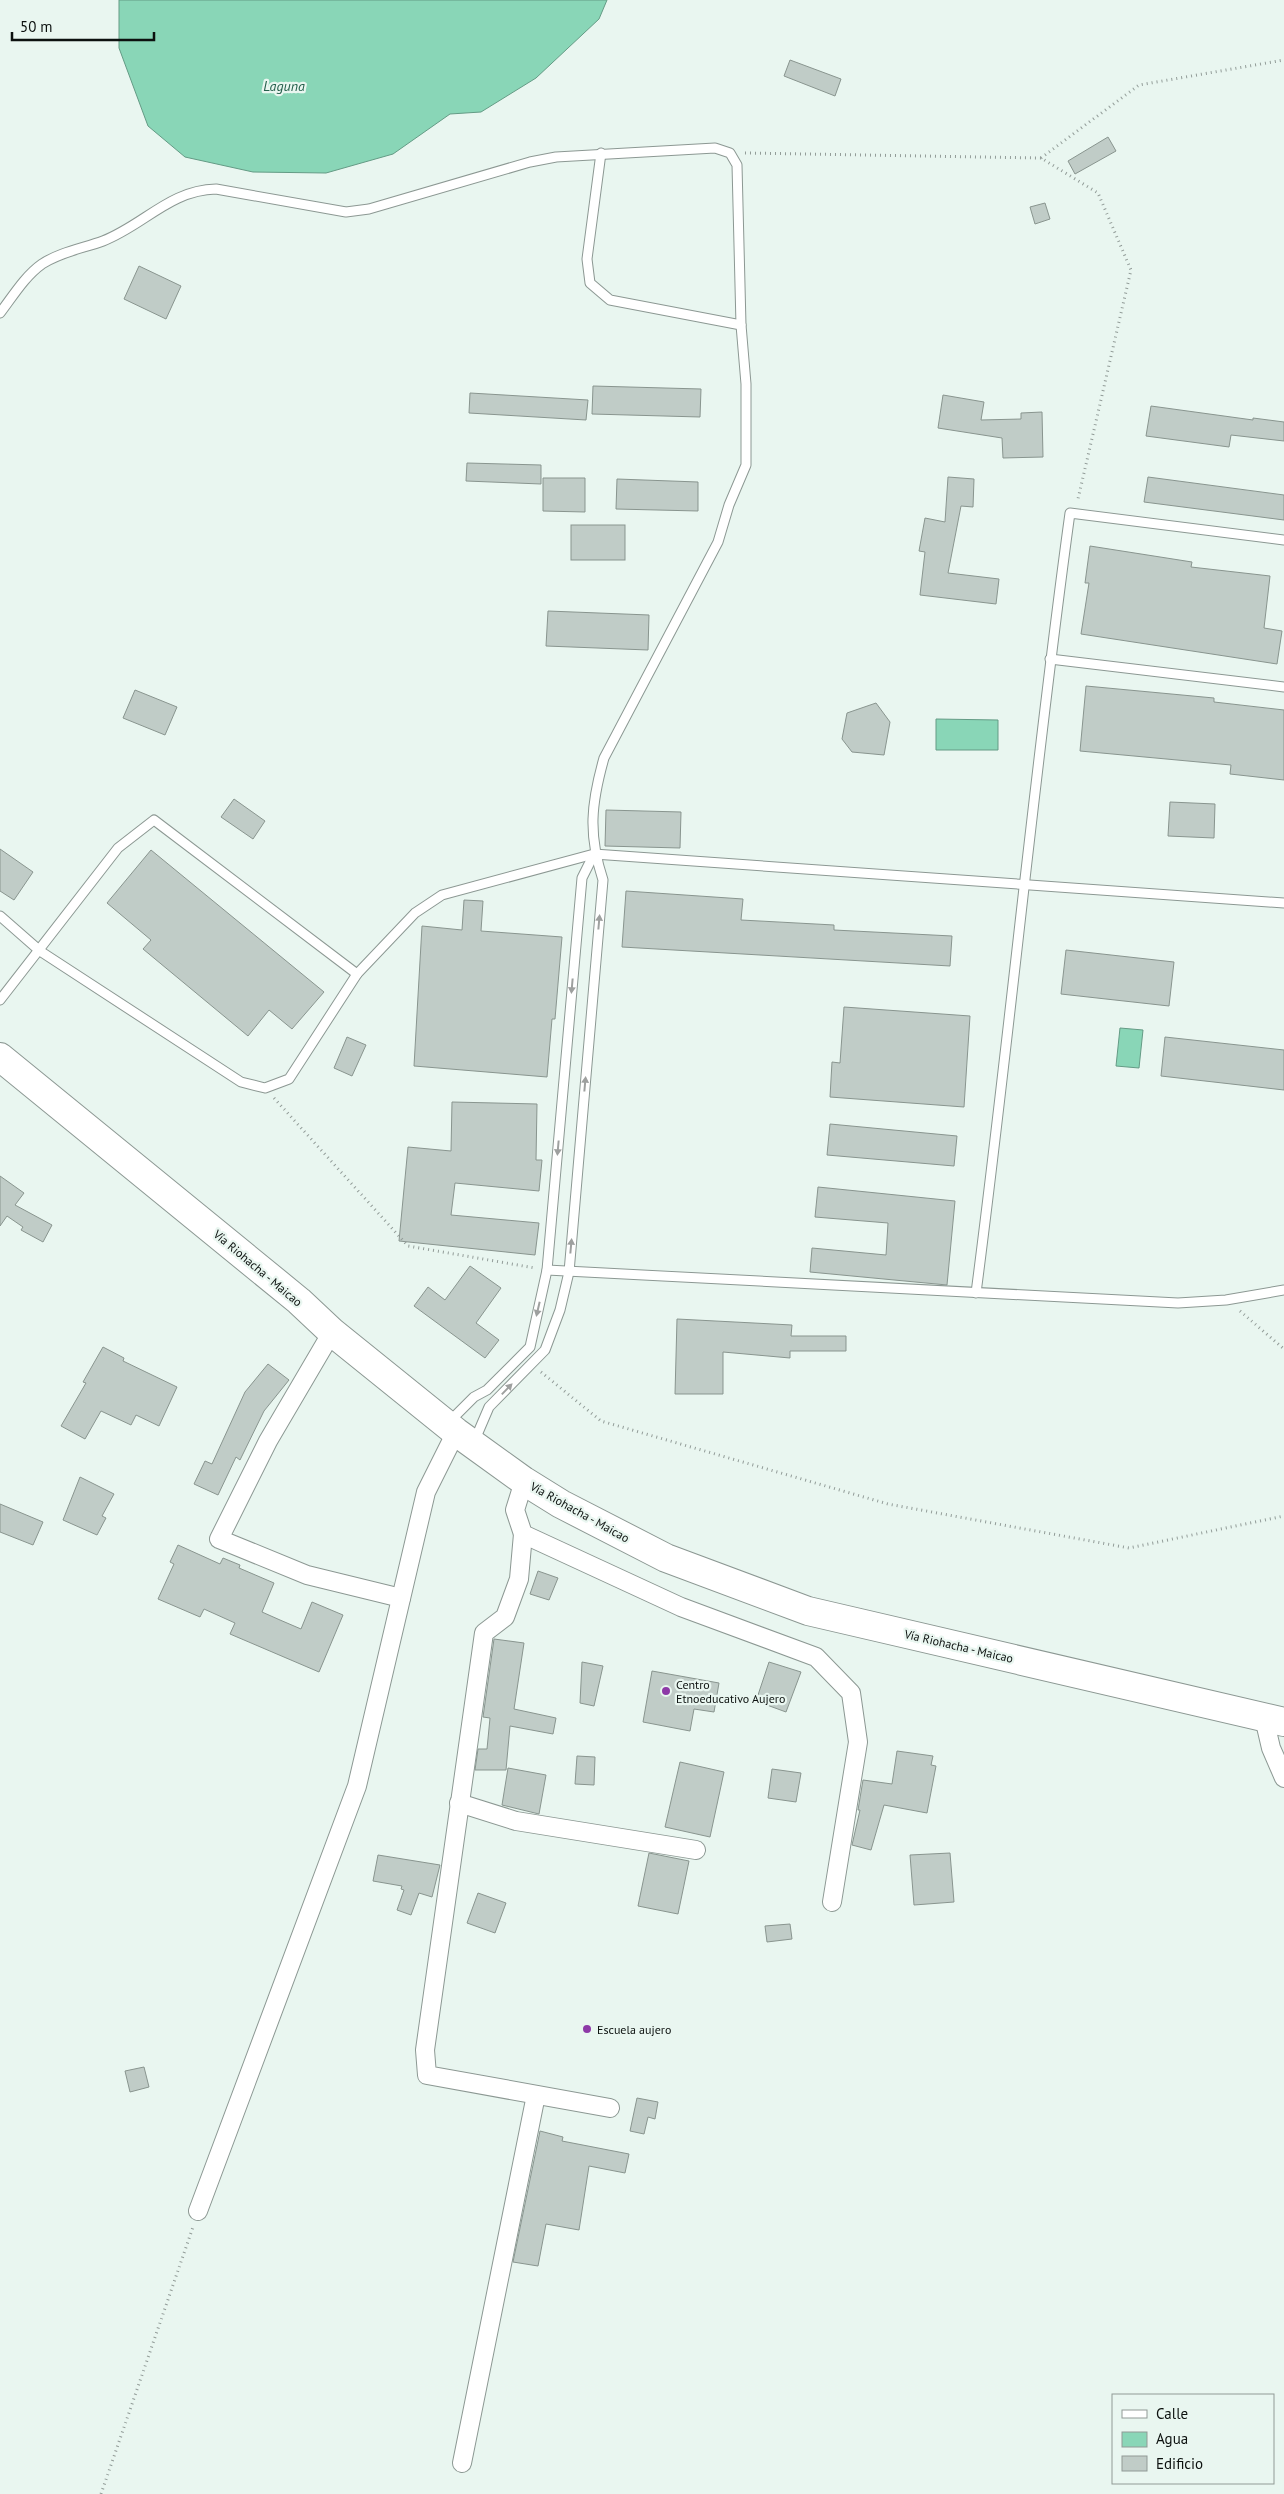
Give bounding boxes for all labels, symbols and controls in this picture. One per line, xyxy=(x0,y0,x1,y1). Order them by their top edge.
scale bar xyxy=(12,10,155,42)
text: 50 m xyxy=(20,17,53,36)
water label: Laguna xyxy=(263,77,305,95)
one-way arrow xyxy=(595,914,603,930)
one-way arrow xyxy=(568,979,576,995)
one-way arrow xyxy=(581,1076,589,1092)
one-way arrow xyxy=(554,1141,562,1157)
street label: Vía Riohacha - Maicao xyxy=(210,1226,305,1309)
one-way arrow xyxy=(567,1238,575,1254)
one-way arrow xyxy=(534,1302,542,1317)
one-way arrow xyxy=(501,1383,513,1395)
street label: Vía Riohacha - Maicao xyxy=(527,1478,632,1546)
street label: Vía Riohacha - Maicao xyxy=(902,1626,1015,1666)
place label: Centro Etnoeducativo Aujero xyxy=(676,1677,785,1706)
marker: Centro Etnoeducativo Aujero xyxy=(660,1685,672,1697)
place label: Escuela aujero xyxy=(597,2022,671,2037)
marker: Escuela aujero xyxy=(581,2023,593,2035)
legend xyxy=(1112,2394,1274,2484)
text: Calle xyxy=(1156,2404,1188,2423)
text: Agua xyxy=(1156,2429,1188,2448)
text: Edificio xyxy=(1156,2454,1203,2473)

